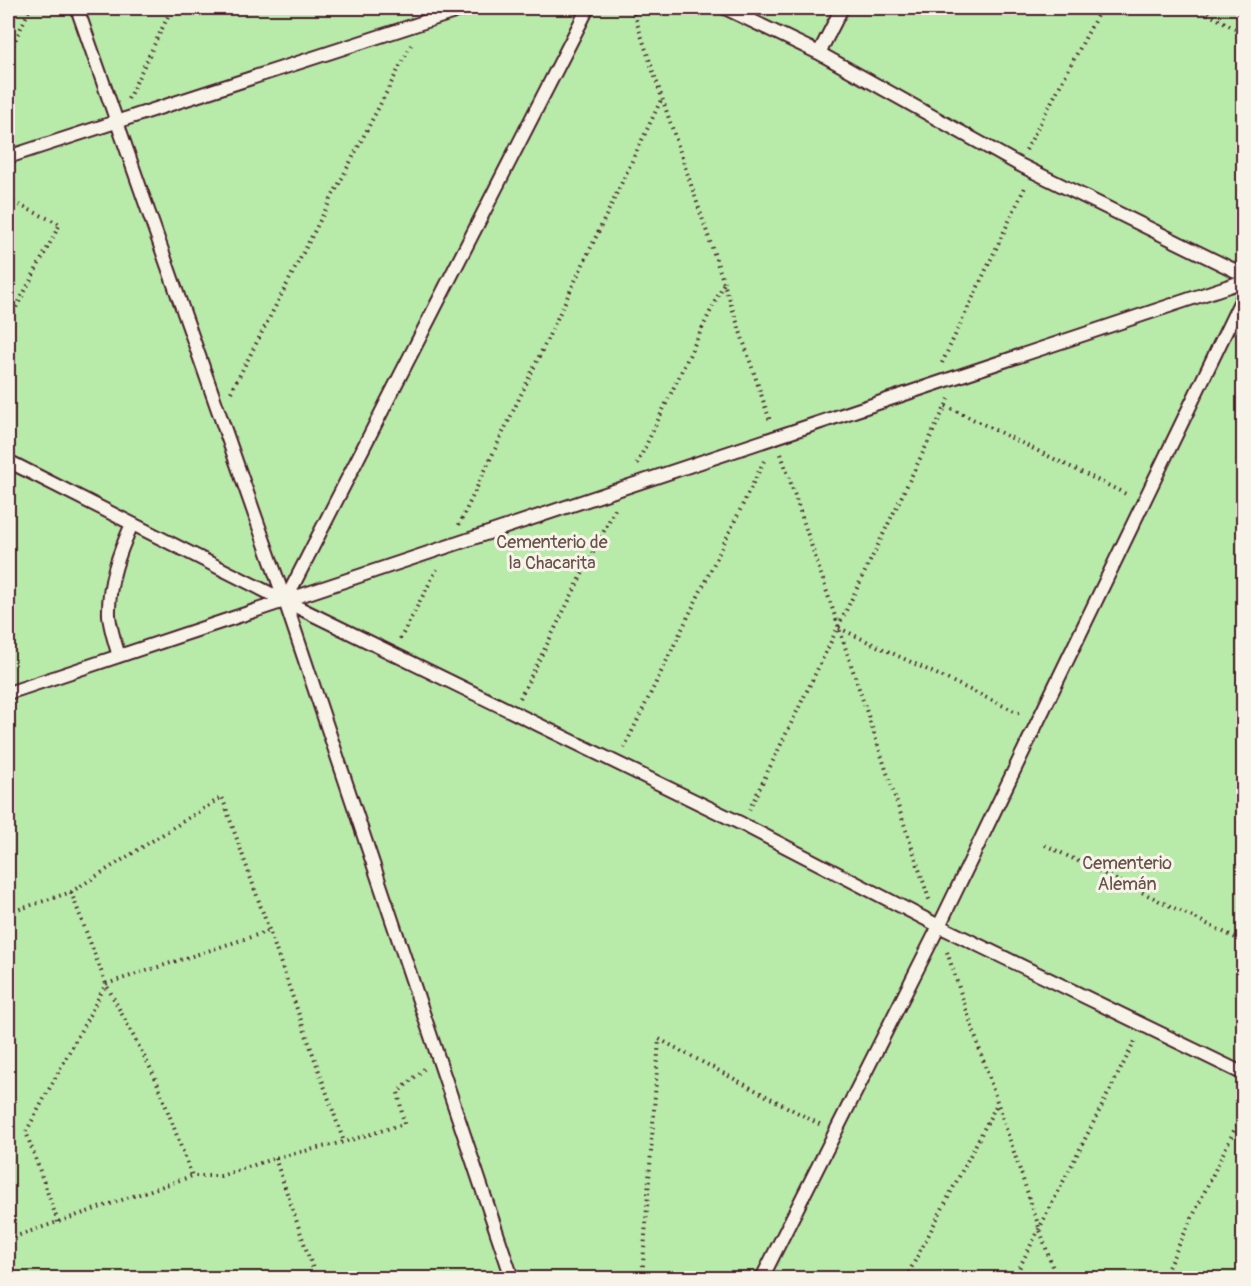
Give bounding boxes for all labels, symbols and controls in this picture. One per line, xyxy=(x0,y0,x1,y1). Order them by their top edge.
park label: Cementerio de la Chacarita xyxy=(496,531,608,575)
park label: Cementerio Alemán xyxy=(1082,852,1172,896)

